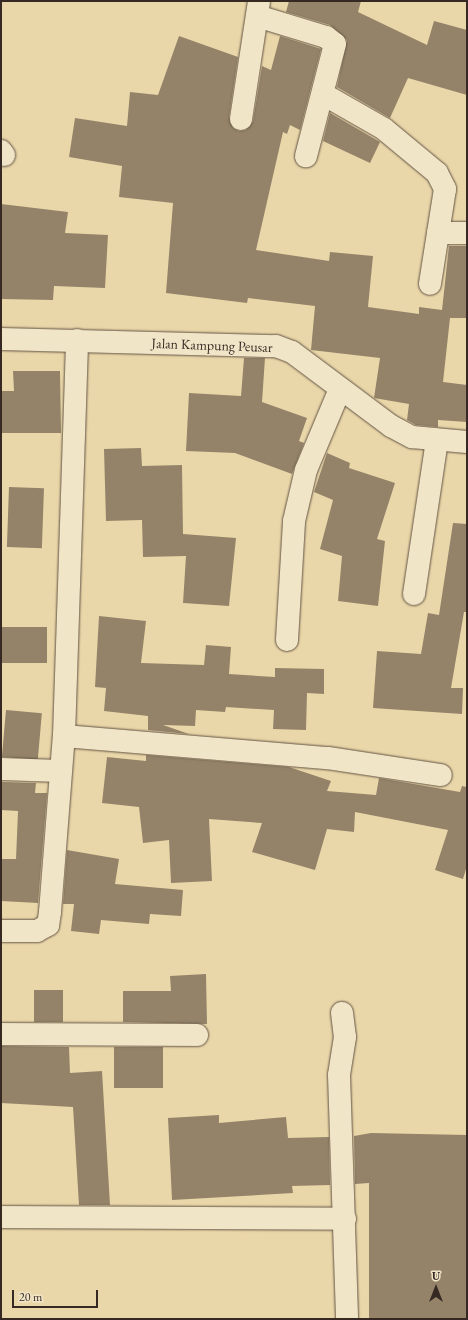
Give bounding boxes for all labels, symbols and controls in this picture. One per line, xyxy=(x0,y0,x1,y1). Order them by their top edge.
street label: Jalan Kampung Peusar xyxy=(151,334,273,356)
north arrow xyxy=(416,1268,456,1308)
text: U xyxy=(432,1269,440,1283)
scale bar xyxy=(14,1282,100,1308)
text: 20 m xyxy=(19,1289,42,1305)

